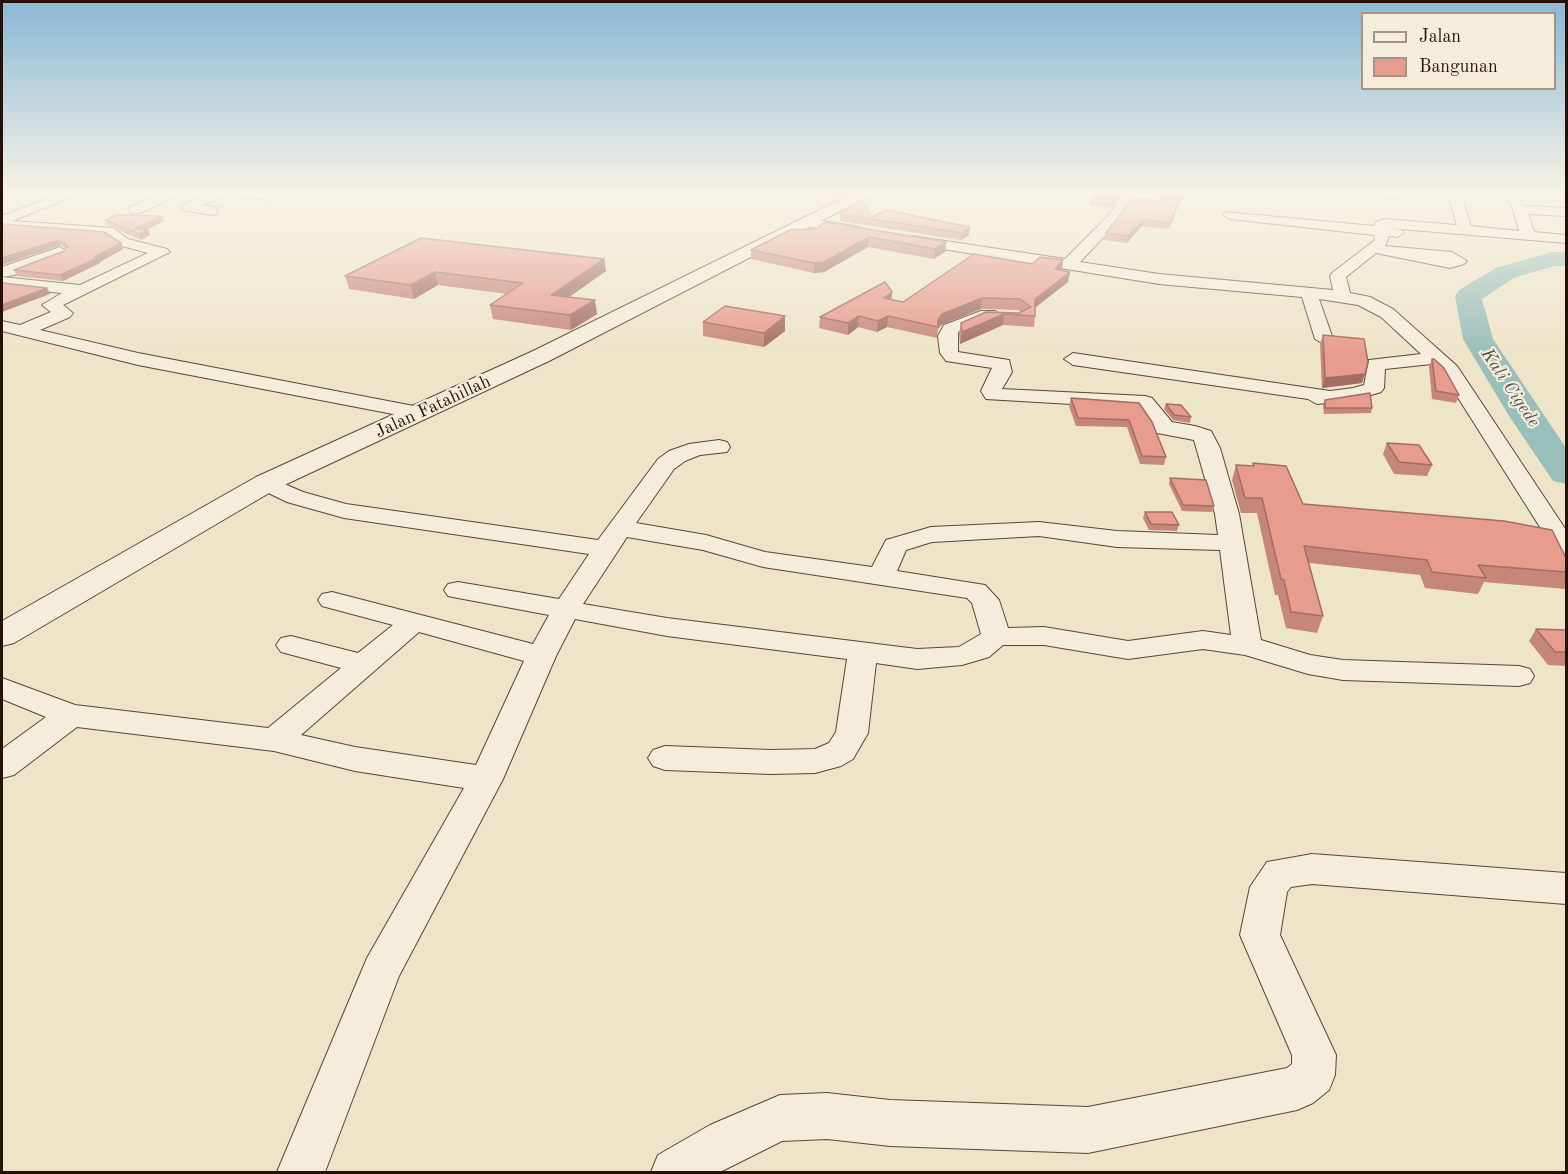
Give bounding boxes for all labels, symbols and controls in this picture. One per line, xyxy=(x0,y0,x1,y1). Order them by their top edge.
legend xyxy=(1361,12,1556,90)
text: Jalan xyxy=(1419,28,1461,46)
text: Bangunan xyxy=(1419,58,1498,76)
water label: Kali Cigede xyxy=(1476,344,1544,432)
street label: Jalan Fatahillah xyxy=(372,371,494,443)

